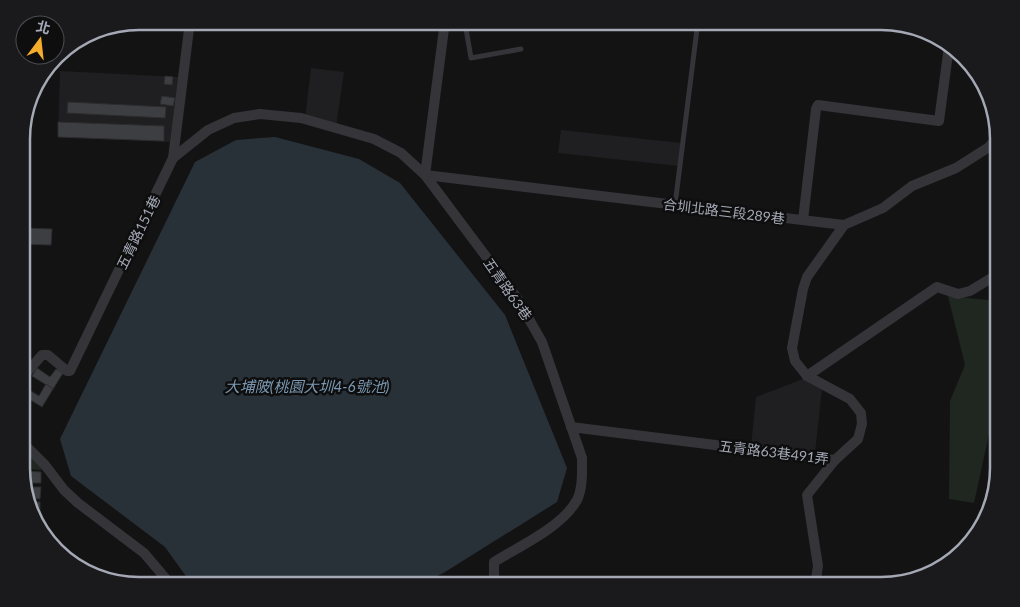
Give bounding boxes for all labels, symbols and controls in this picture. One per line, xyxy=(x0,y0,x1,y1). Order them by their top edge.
north arrow xyxy=(15,15,65,65)
text: 北 xyxy=(35,17,52,37)
street label: 五青路151巷 xyxy=(113,192,163,272)
street label: 合圳北路三段289巷 xyxy=(662,195,786,227)
street label: 五青路63巷 xyxy=(480,255,536,323)
water label: 大埔陂(桃園大圳4-6號池) xyxy=(225,377,389,395)
street label: 五青路63巷491弄 xyxy=(718,437,830,467)

